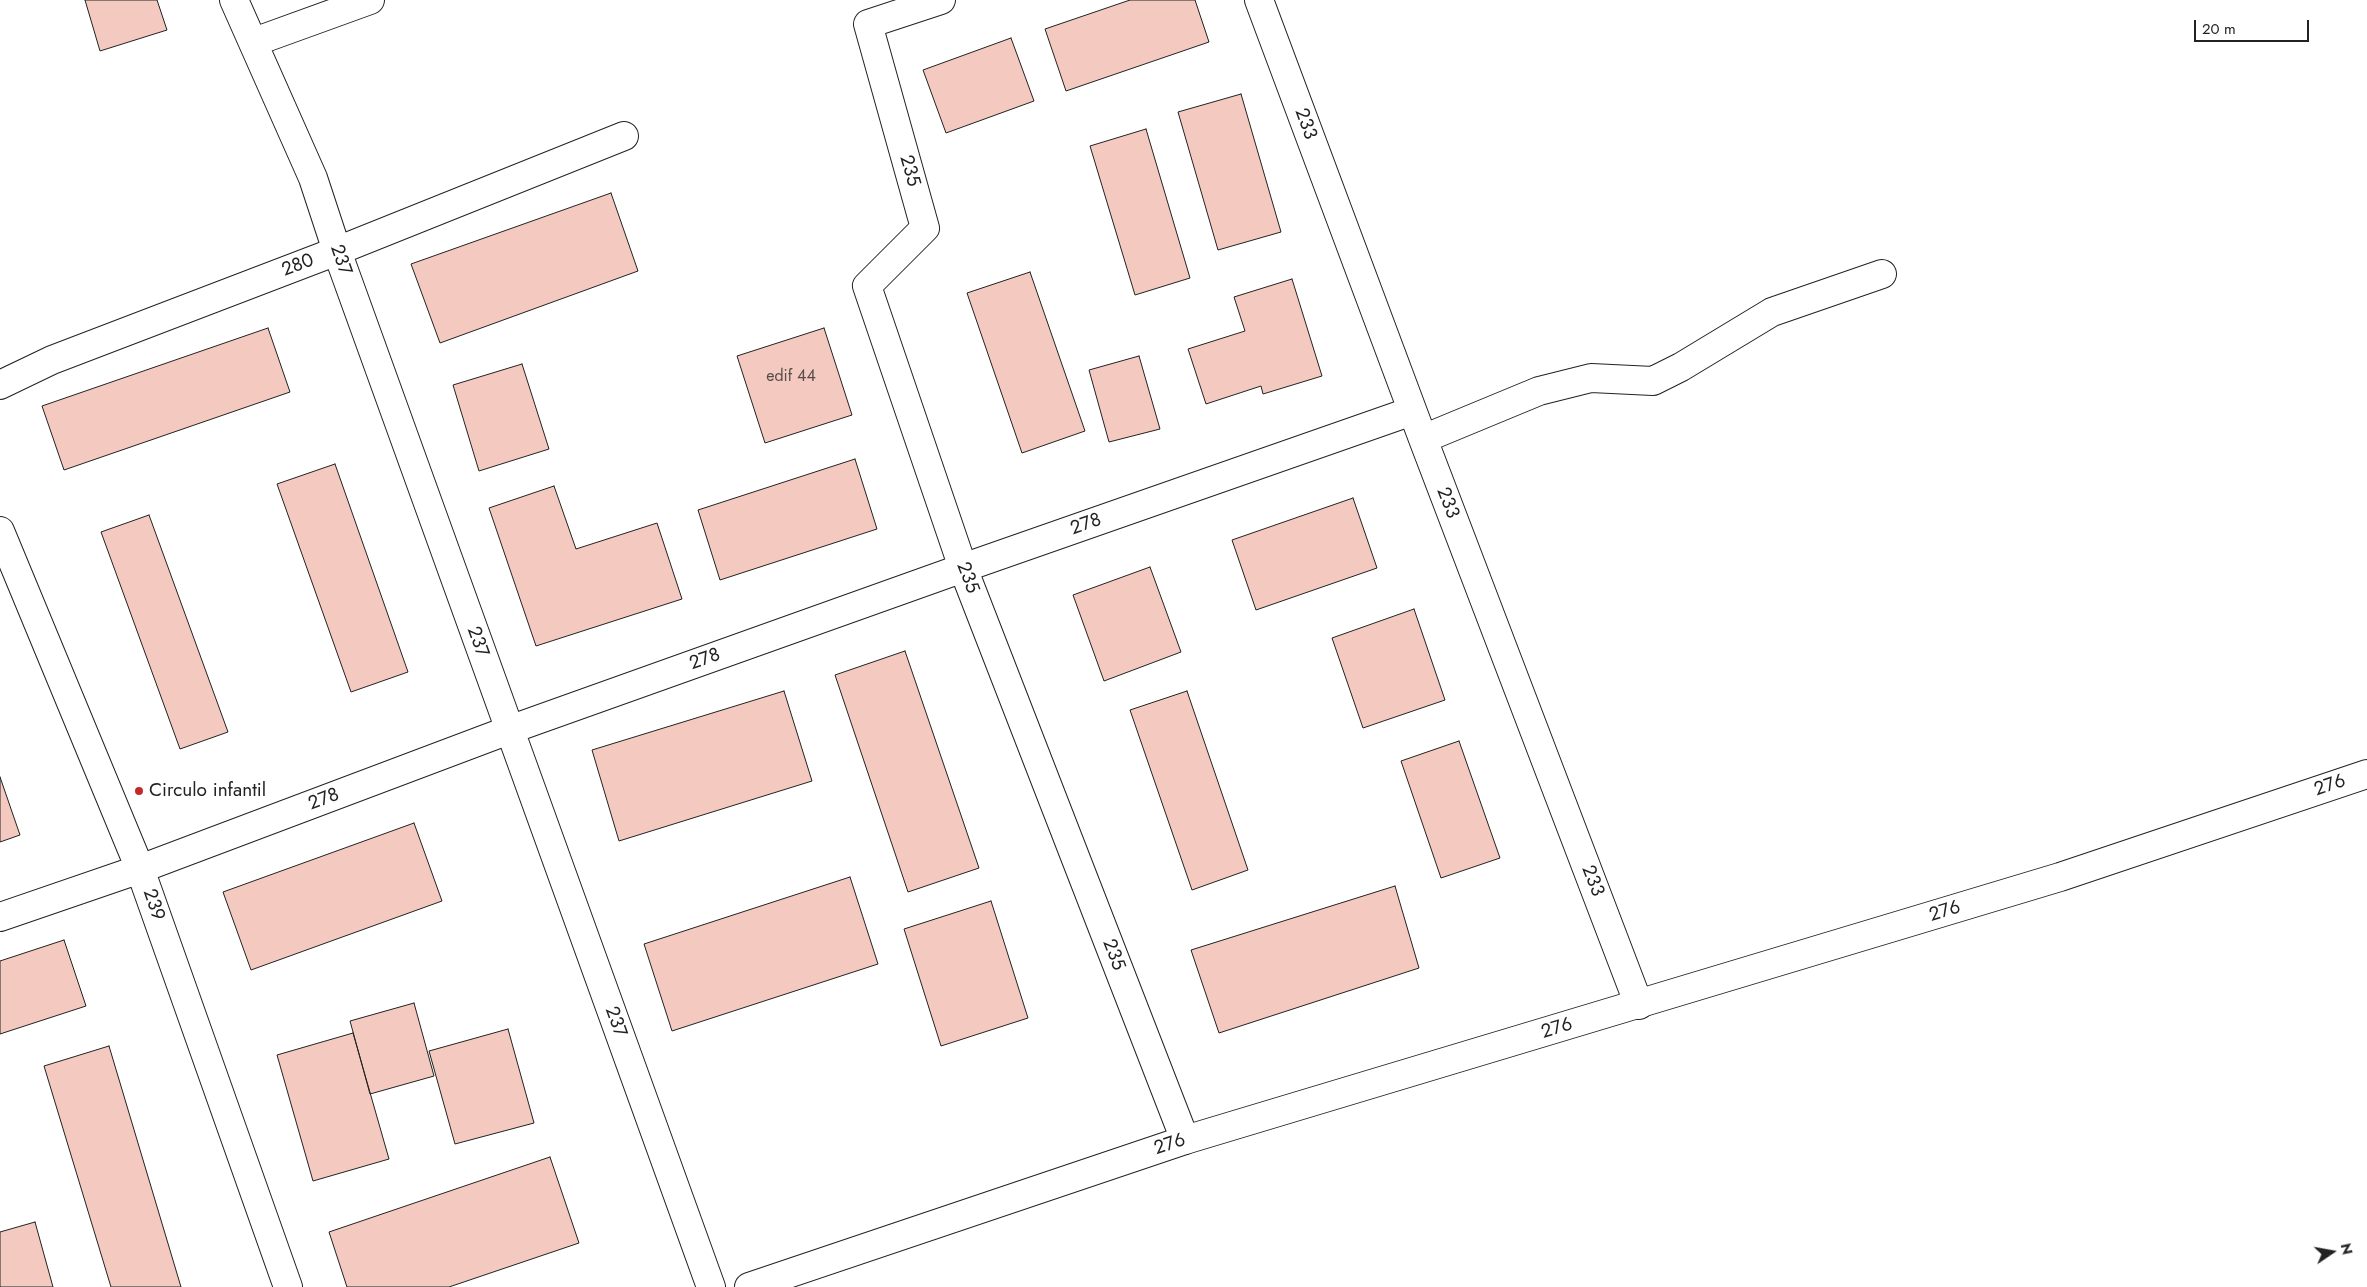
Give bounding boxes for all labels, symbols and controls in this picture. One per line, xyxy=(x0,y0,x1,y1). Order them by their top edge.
scale bar xyxy=(2197,10,2312,42)
text: 20 m xyxy=(2202,18,2236,40)
street label: 233 xyxy=(1289,105,1321,143)
street label: 235 xyxy=(894,153,924,189)
street label: 237 xyxy=(324,242,356,278)
street label: 280 xyxy=(279,250,317,282)
house number: edif 44 xyxy=(766,367,816,387)
street label: 233 xyxy=(1431,484,1463,522)
street label: 278 xyxy=(1068,509,1104,541)
street label: 235 xyxy=(951,559,983,597)
street label: 237 xyxy=(461,624,493,660)
street label: 278 xyxy=(686,644,724,676)
street label: 276 xyxy=(2311,770,2349,802)
place label: Circulo infantil xyxy=(149,780,266,802)
street label: 278 xyxy=(305,784,343,816)
marker: Circulo infantil xyxy=(133,785,145,797)
street label: 233 xyxy=(1576,862,1608,900)
street label: 239 xyxy=(137,886,169,924)
street label: 276 xyxy=(1926,896,1964,928)
street label: 235 xyxy=(1097,936,1129,974)
street label: 237 xyxy=(599,1004,631,1040)
street label: 276 xyxy=(1538,1013,1576,1045)
street label: 276 xyxy=(1151,1129,1189,1161)
north arrow xyxy=(2307,1227,2357,1277)
text: N xyxy=(2336,1241,2358,1256)

